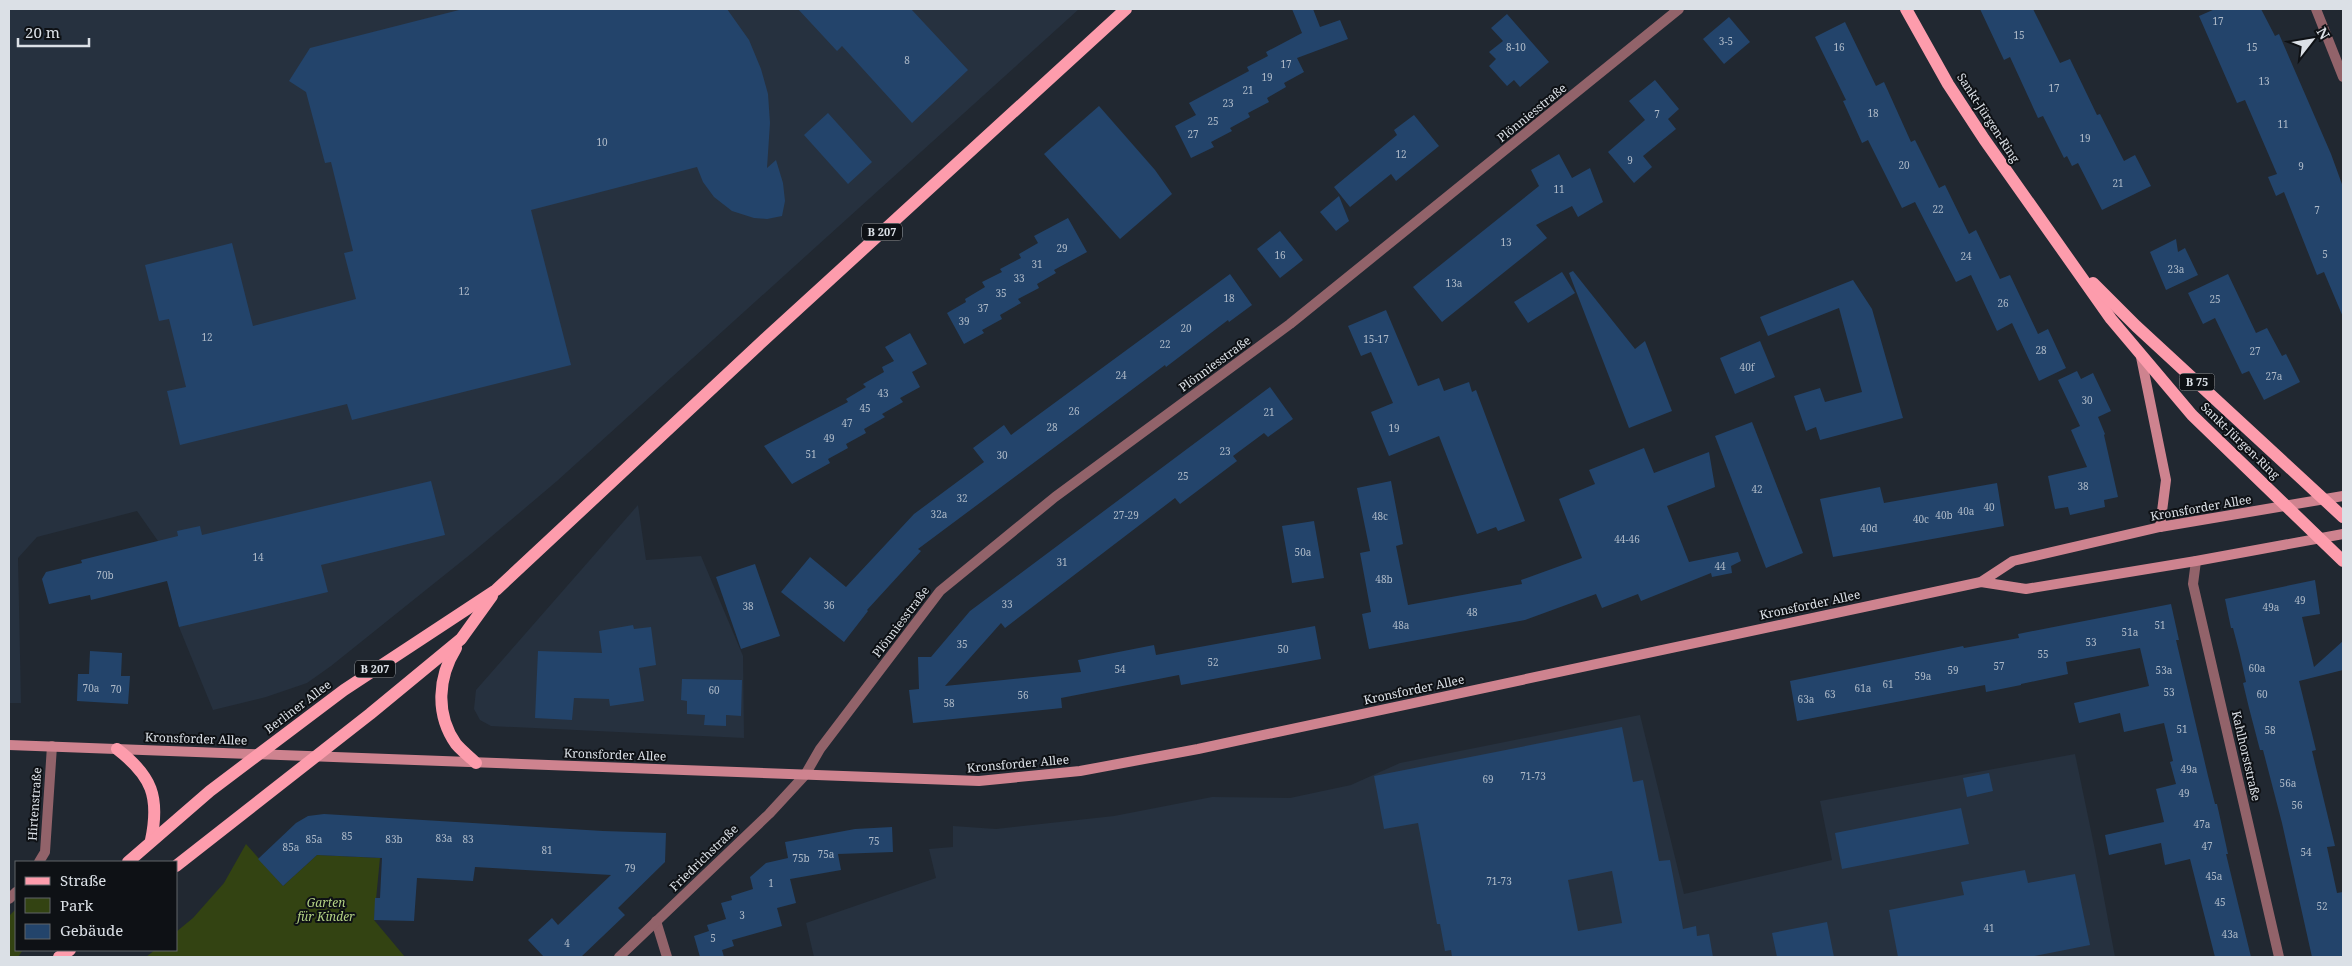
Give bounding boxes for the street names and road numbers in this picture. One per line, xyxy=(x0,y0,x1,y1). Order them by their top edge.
street label: Sankt-Jürgen-Ring xyxy=(1953,70,2024,166)
street label: Plönniesstraße xyxy=(1493,79,1570,146)
road number: B 207 xyxy=(862,223,902,240)
street label: Plönniesstraße xyxy=(1175,332,1254,395)
road number: B 75 xyxy=(2180,374,2214,391)
street label: Sankt-Jürgen-Ring xyxy=(2197,398,2284,483)
street label: Kronsforder Allee xyxy=(2149,490,2253,525)
street label: Plönniesstraße xyxy=(868,583,933,661)
street label: Kronsforder Allee xyxy=(1758,586,1862,623)
road number: B 207 xyxy=(355,661,395,678)
street label: Kronsforder Allee xyxy=(1362,671,1466,708)
street label: Berliner Allee xyxy=(261,676,334,737)
street label: Kahlhorststraße xyxy=(2228,709,2265,803)
street label: Kronsforder Allee xyxy=(145,728,248,749)
street label: Kronsforder Allee xyxy=(564,744,667,765)
street label: Kronsforder Allee xyxy=(966,751,1070,776)
street label: Hirtenstraße xyxy=(23,767,46,841)
street label: Friedrichstraße xyxy=(666,820,742,895)

